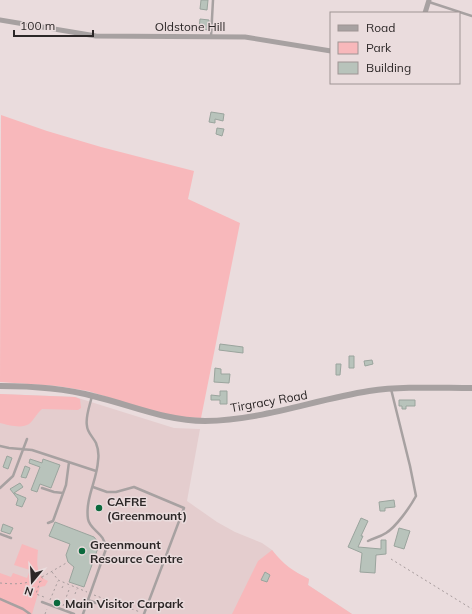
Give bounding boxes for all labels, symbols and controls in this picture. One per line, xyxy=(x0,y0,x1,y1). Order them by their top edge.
scale bar xyxy=(14,12,93,38)
legend xyxy=(330,12,460,84)
text: 100 m xyxy=(20,18,55,33)
street label: Oldstone Hill xyxy=(155,19,225,34)
text: Road xyxy=(366,20,395,35)
text: Park xyxy=(366,40,392,55)
text: Building xyxy=(366,60,411,75)
street label: Tirgracy Road xyxy=(229,387,309,415)
place label: CAFRE (Greenmount) xyxy=(107,494,187,523)
marker: CAFRE (Greenmount) xyxy=(94,503,104,513)
place label: Greenmount Resource Centre xyxy=(90,537,183,566)
marker: Greenmount Resource Centre xyxy=(77,546,87,556)
north arrow xyxy=(12,562,52,602)
text: N xyxy=(23,584,35,599)
place label: Main Visitor Carpark xyxy=(65,596,184,611)
marker: Main Visitor Carpark xyxy=(52,598,62,608)

